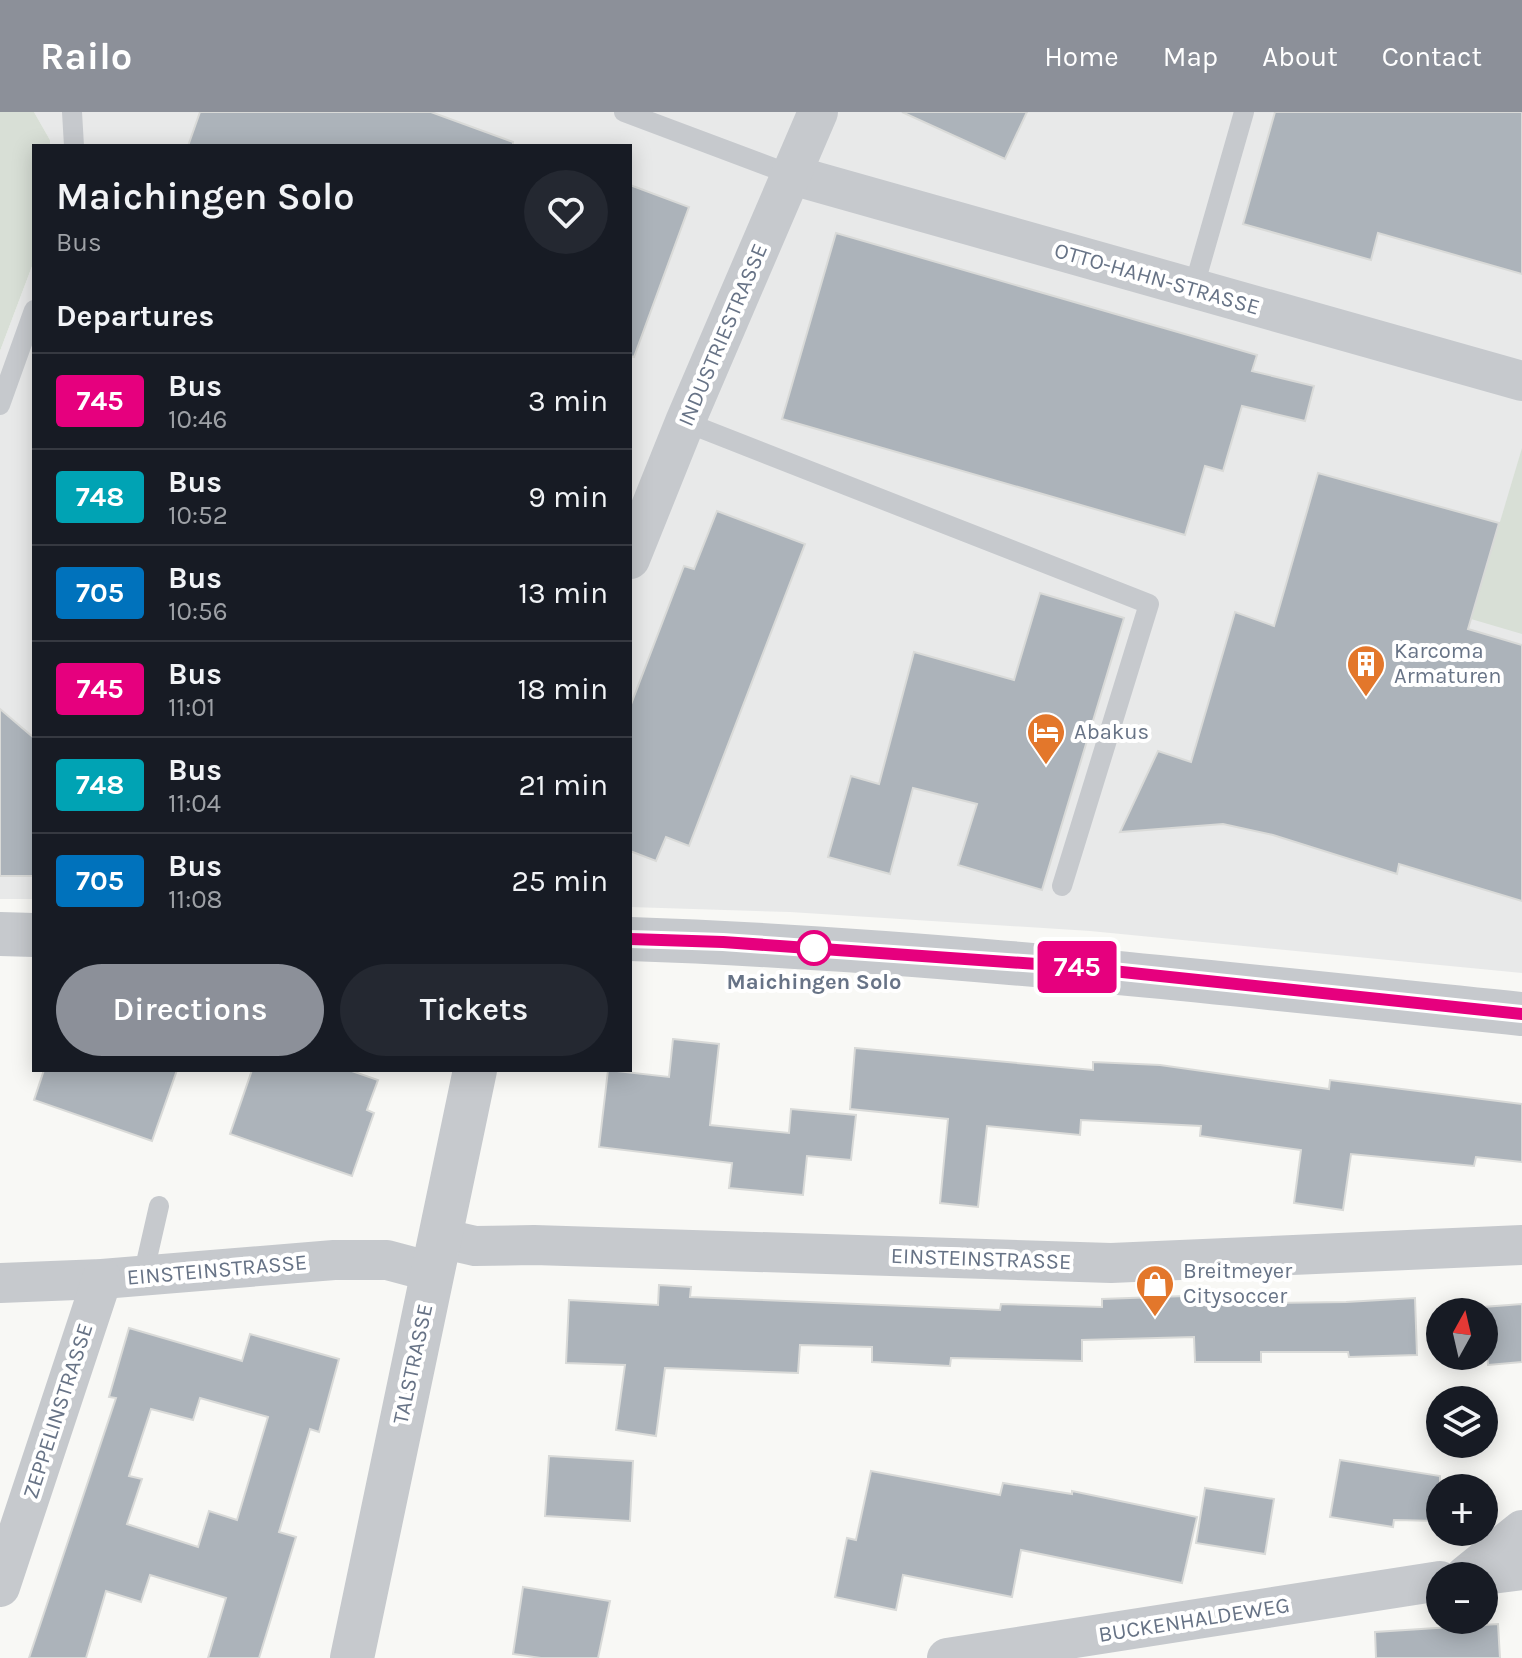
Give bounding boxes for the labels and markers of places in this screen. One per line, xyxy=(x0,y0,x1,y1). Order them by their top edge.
place label: Karcoma Armaturen xyxy=(1394,638,1501,689)
building icon: Karcoma Armaturen xyxy=(1345,643,1387,698)
hotel icon: Abakus xyxy=(1025,711,1067,766)
place label: Abakus xyxy=(1074,719,1149,745)
marker: Maichingen Solo xyxy=(797,931,831,965)
place label: Maichingen Solo xyxy=(727,969,901,995)
place label: Breitmeyer Citysoccer xyxy=(1183,1258,1292,1309)
shop icon: Breitmeyer Citysoccer xyxy=(1134,1263,1176,1318)

